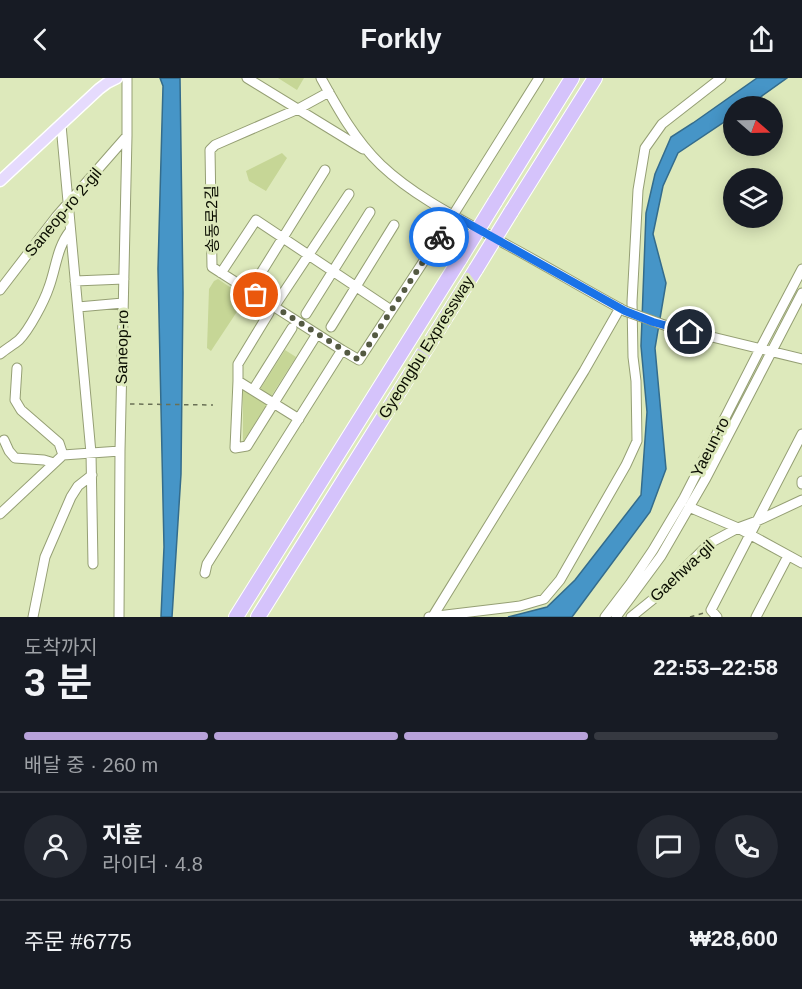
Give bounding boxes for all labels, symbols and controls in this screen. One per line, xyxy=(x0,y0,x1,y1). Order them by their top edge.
icon: back xyxy=(24,23,57,56)
icon: share xyxy=(745,23,778,56)
text: Forkly xyxy=(360,24,442,54)
north arrow xyxy=(723,96,783,156)
map controls xyxy=(723,96,783,228)
street label: Saneop-ro 2-gil xyxy=(21,165,105,259)
button: layers xyxy=(723,168,783,228)
street label: 송동로2길 xyxy=(203,185,221,253)
courier xyxy=(409,207,469,267)
icon: bike xyxy=(423,221,456,254)
pin xyxy=(230,269,281,320)
street label: Gyeongbu Expressway xyxy=(375,273,477,421)
icon: bag xyxy=(239,278,272,311)
pin xyxy=(664,306,715,357)
street label: Saneop-ro xyxy=(113,309,131,385)
icon: home xyxy=(673,315,706,348)
street label: Yaeun-ro xyxy=(688,414,732,480)
street label: Gaehwa-gil xyxy=(647,537,717,605)
text: 도착까지 xyxy=(24,636,98,658)
text: 22:53–22:58 xyxy=(653,655,778,680)
text: 3 분 xyxy=(24,661,92,704)
text: 배달 중 · 260 m xyxy=(24,754,158,776)
button: person xyxy=(24,815,87,878)
button: chat xyxy=(637,815,700,878)
button: phone xyxy=(715,815,778,878)
text: 지훈 xyxy=(102,822,142,847)
text: 라이더 · 4.8 xyxy=(102,853,203,875)
text: ₩28,600 xyxy=(690,926,778,951)
text: 주문 #6775 xyxy=(24,929,132,954)

